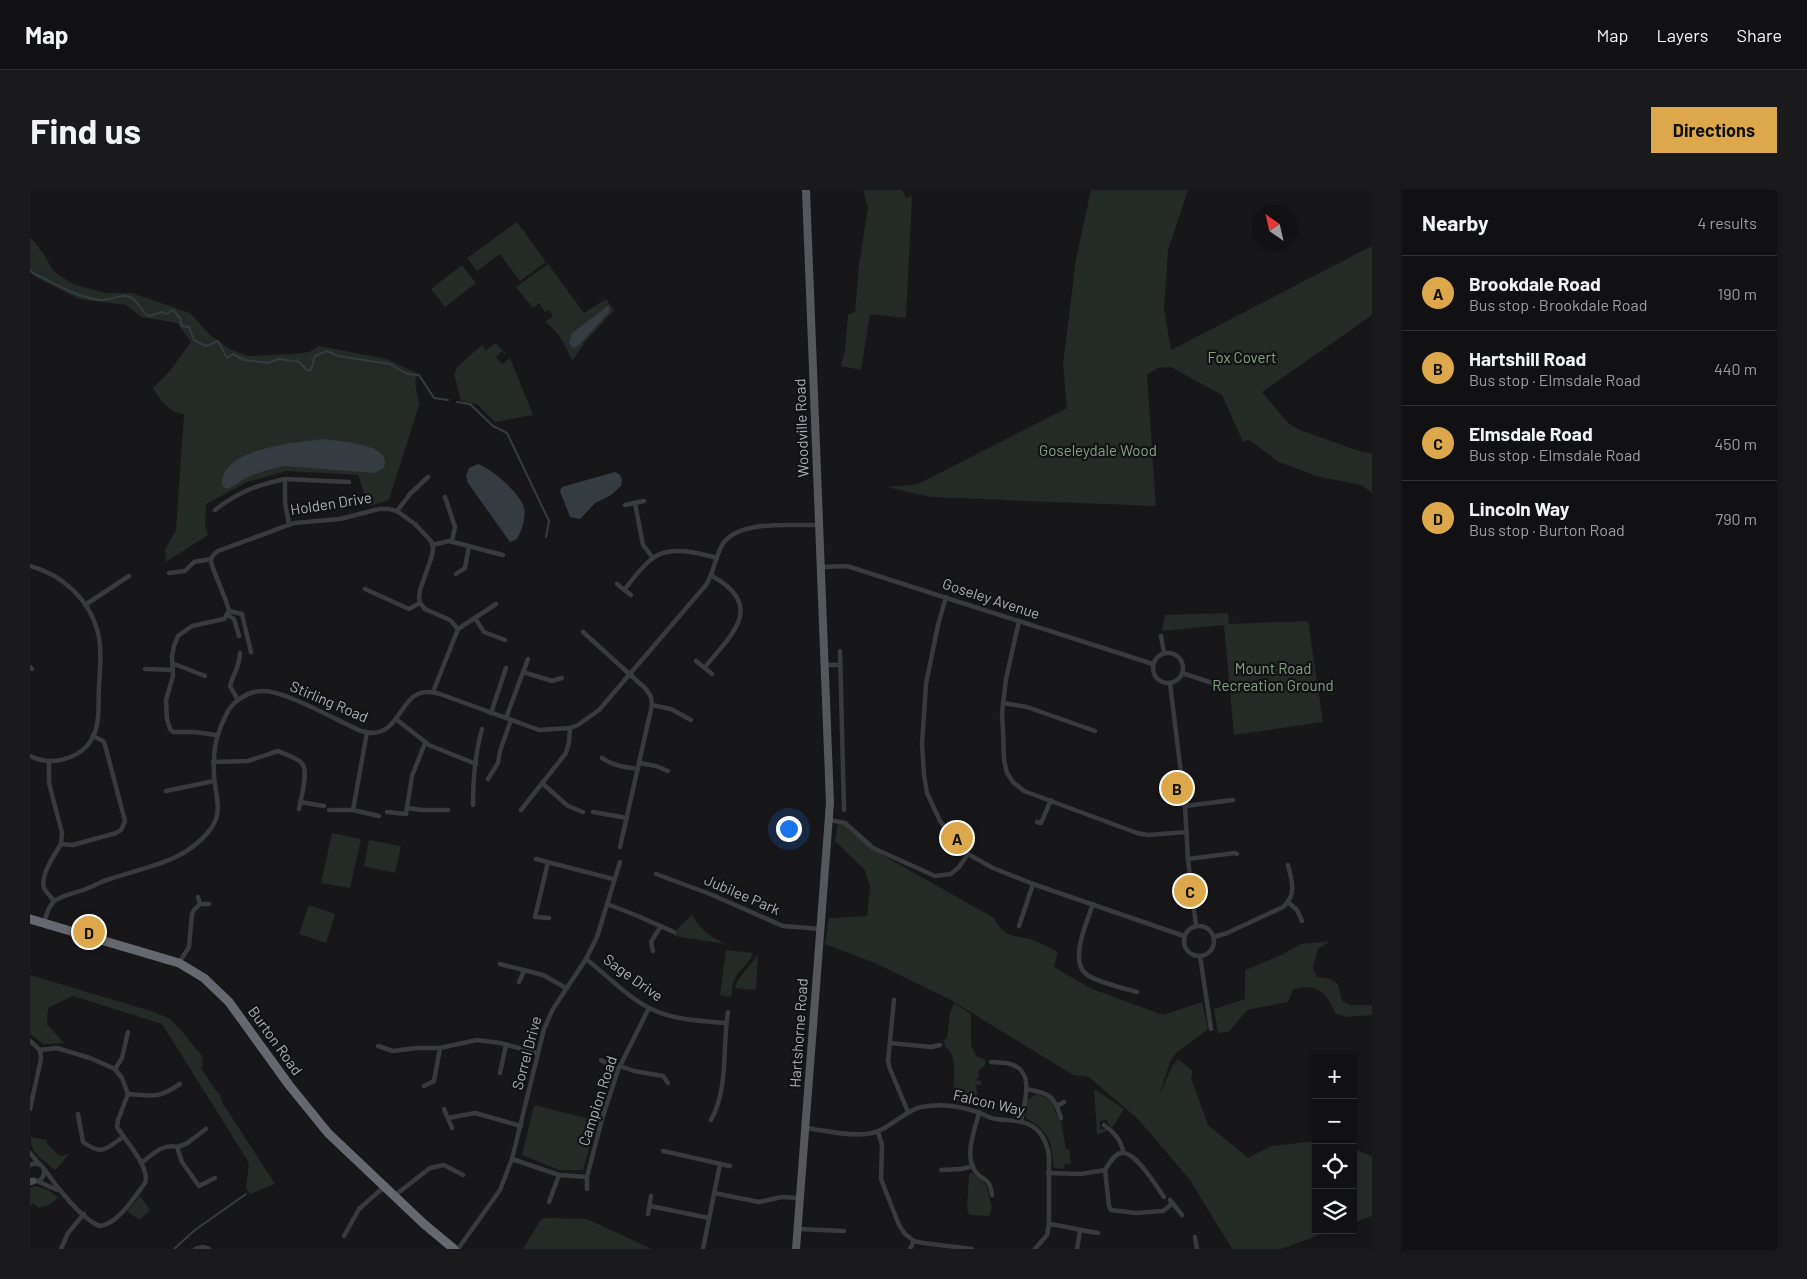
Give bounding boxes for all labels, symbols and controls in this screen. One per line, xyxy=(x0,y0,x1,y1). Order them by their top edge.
text: Map xyxy=(25,20,68,49)
text: Map xyxy=(1596,24,1628,46)
text: Layers xyxy=(1656,24,1709,46)
text: Share xyxy=(1737,24,1782,46)
button: Directions xyxy=(1651,107,1777,153)
text: Find us xyxy=(30,109,141,151)
north arrow xyxy=(1252,205,1297,250)
text: Nearby xyxy=(1422,210,1488,235)
text: 4 results xyxy=(1697,213,1757,232)
text: Brookdale Road xyxy=(1469,272,1601,295)
text: A xyxy=(1433,284,1443,303)
text: 190 m xyxy=(1718,284,1757,303)
text: Bus stop · Brookdale Road xyxy=(1469,295,1647,314)
text: Hartshill Road xyxy=(1469,347,1586,370)
park label: Fox Covert xyxy=(1207,348,1277,366)
text: B xyxy=(1433,359,1443,378)
text: 440 m xyxy=(1714,359,1757,378)
text: Bus stop · Elmsdale Road xyxy=(1469,370,1641,389)
street label: Woodville Road xyxy=(790,378,812,478)
text: Elmsdale Road xyxy=(1469,422,1593,445)
text: C xyxy=(1433,434,1443,453)
text: 450 m xyxy=(1714,434,1757,453)
park label: Goseleydale Wood xyxy=(1039,441,1157,459)
text: Bus stop · Elmsdale Road xyxy=(1469,445,1641,464)
street label: Holden Drive xyxy=(289,488,373,518)
text: Lincoln Way xyxy=(1469,497,1569,520)
text: D xyxy=(1433,509,1443,528)
text: 790 m xyxy=(1716,509,1757,528)
text: Bus stop · Burton Road xyxy=(1469,520,1625,539)
street label: Goseley Avenue xyxy=(940,574,1042,622)
park label: Mount Road Recreation Ground xyxy=(1212,659,1334,694)
street label: Stirling Road xyxy=(288,677,371,726)
pin: B xyxy=(1161,769,1193,807)
your location xyxy=(776,816,802,842)
pin: A xyxy=(941,819,973,857)
street label: Jubilee Park xyxy=(702,870,783,918)
pin: C xyxy=(1174,872,1206,910)
pin: D xyxy=(73,913,105,951)
street label: Sage Drive xyxy=(600,950,667,1005)
street label: Hartshorne Road xyxy=(785,978,811,1088)
street label: Burton Road xyxy=(245,1003,307,1078)
street label: Sorrel Drive xyxy=(508,1014,545,1092)
street label: Campion Road xyxy=(574,1053,620,1148)
map controls xyxy=(1312,1054,1357,1234)
button: + xyxy=(1312,1054,1357,1099)
street label: Falcon Way xyxy=(952,1085,1027,1119)
button: − xyxy=(1312,1099,1357,1144)
button: locate xyxy=(1312,1144,1357,1189)
button: layers xyxy=(1312,1189,1357,1234)

